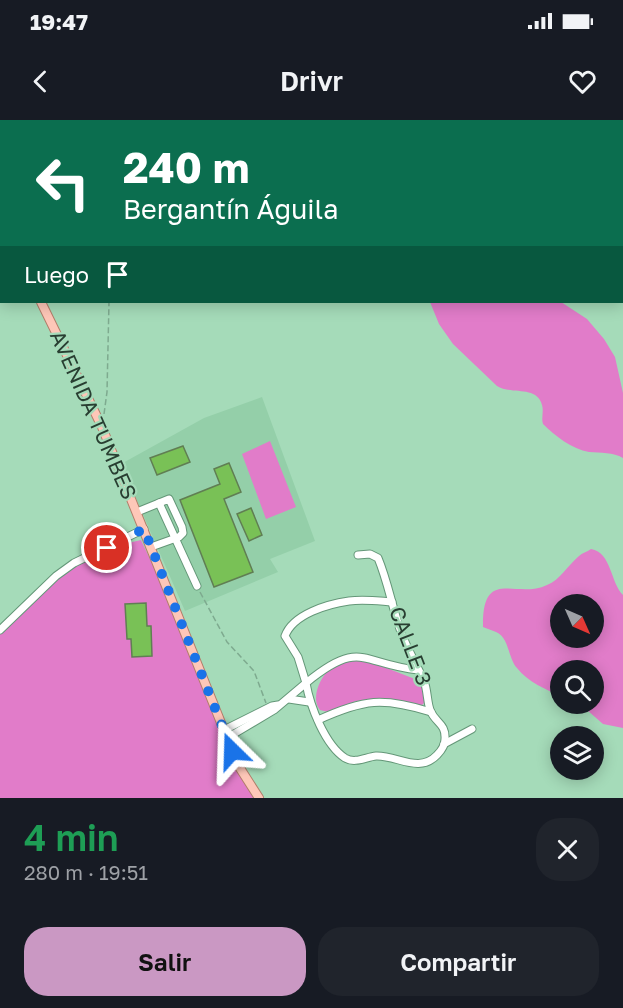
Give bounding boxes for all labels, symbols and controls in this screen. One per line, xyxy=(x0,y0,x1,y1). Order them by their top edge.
text: 19:47 xyxy=(30,8,88,35)
icon: back xyxy=(24,65,57,98)
text: Drivr xyxy=(280,65,343,97)
icon: heart xyxy=(566,65,599,98)
text: 240 m xyxy=(123,142,249,192)
icon: left xyxy=(24,144,102,222)
text: Bergantín Águila xyxy=(123,193,339,225)
icon: arrive xyxy=(101,258,134,291)
text: Luego xyxy=(24,261,89,288)
street label: AVENIDA TUMBES xyxy=(45,326,143,503)
pin xyxy=(81,522,132,573)
icon: arrive xyxy=(90,531,123,564)
north arrow xyxy=(550,594,604,648)
map controls xyxy=(550,594,604,780)
street label: CALLE 3 xyxy=(384,603,438,689)
button: search xyxy=(550,660,604,714)
position arrow xyxy=(200,719,264,783)
button: layers xyxy=(550,726,604,780)
text: 4 min xyxy=(24,816,119,859)
button: close xyxy=(536,818,599,881)
text: 280 m · 19:51 xyxy=(24,860,148,884)
button: Salir xyxy=(24,927,306,996)
button: Compartir xyxy=(318,927,599,996)

